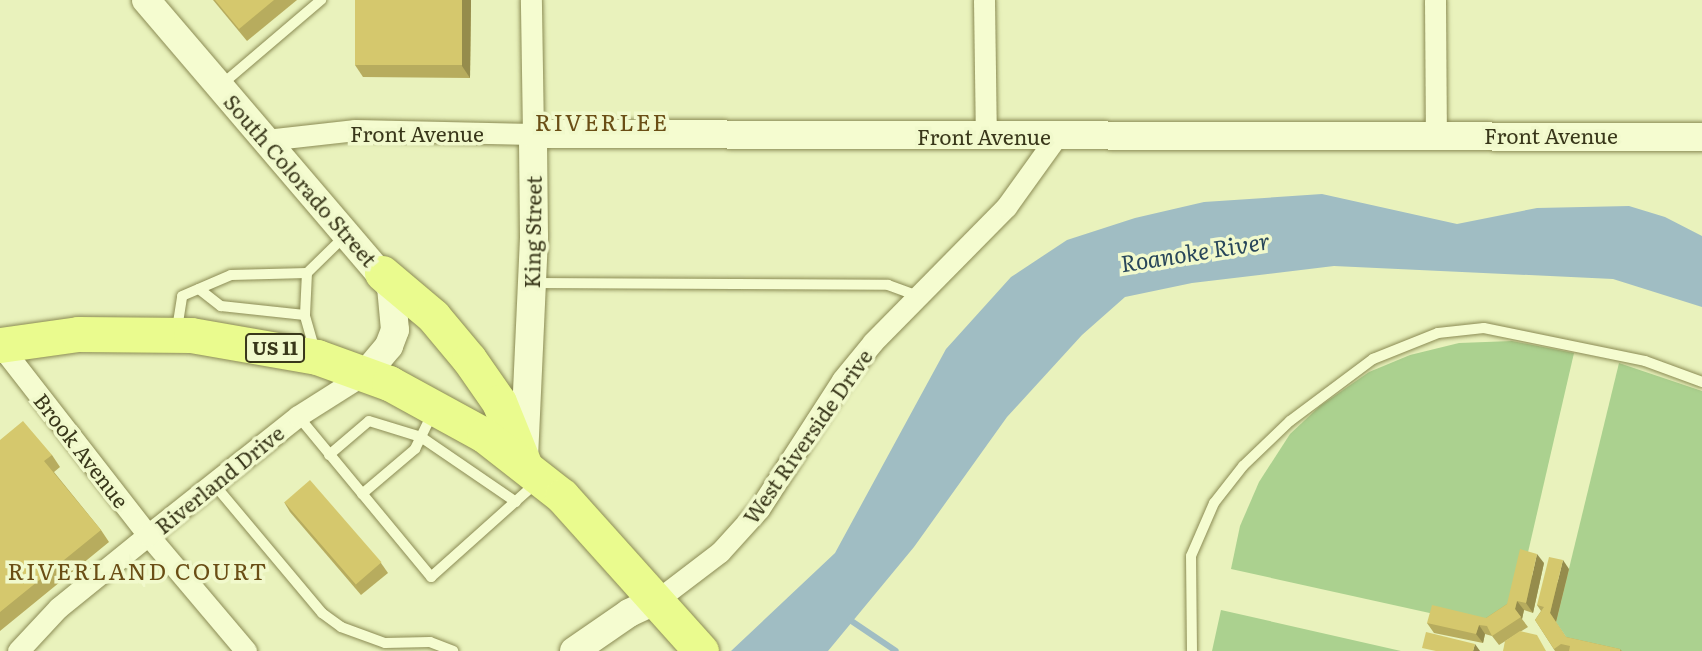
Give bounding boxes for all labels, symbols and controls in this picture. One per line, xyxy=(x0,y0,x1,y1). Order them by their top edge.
street label: South Colorado Street xyxy=(219,89,383,271)
district label: RIVERLEE xyxy=(536,107,668,135)
street label: Front Avenue xyxy=(350,120,484,146)
street label: Front Avenue xyxy=(1484,122,1618,148)
street label: Front Avenue xyxy=(917,123,1051,149)
street label: King Street xyxy=(518,175,546,289)
water label: Roanoke River xyxy=(1118,226,1272,276)
road number: US 11 xyxy=(244,332,306,364)
street label: West Riverside Drive xyxy=(737,344,877,528)
street label: Brook Avenue xyxy=(29,388,135,512)
street label: Riverland Drive xyxy=(150,420,288,538)
district label: RIVERLAND COURT xyxy=(9,556,267,584)

